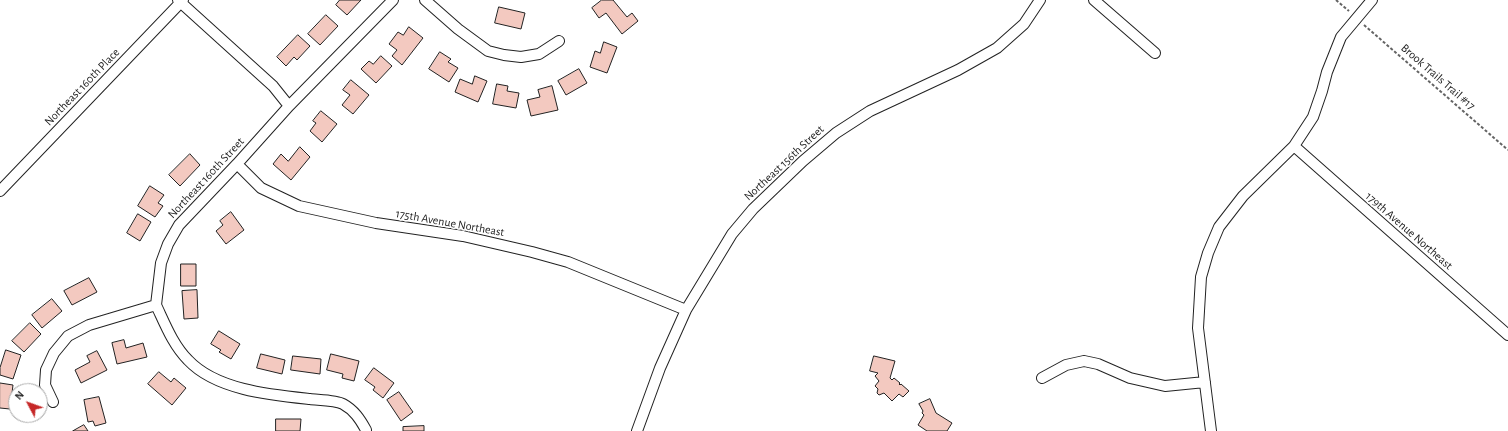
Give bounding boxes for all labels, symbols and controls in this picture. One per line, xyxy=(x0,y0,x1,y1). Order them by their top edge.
street label: Brook Trails Trail #17 xyxy=(1398,41,1478,113)
street label: Northeast 160th Place xyxy=(41,45,123,129)
street label: Northeast 156th Street xyxy=(741,122,827,204)
street label: Northeast 160th Street xyxy=(165,135,247,221)
street label: 179th Avenue Northeast xyxy=(1362,189,1456,273)
street label: 175th Avenue Northeast xyxy=(395,206,505,240)
north arrow xyxy=(8,383,48,423)
text: N xyxy=(13,389,26,402)

